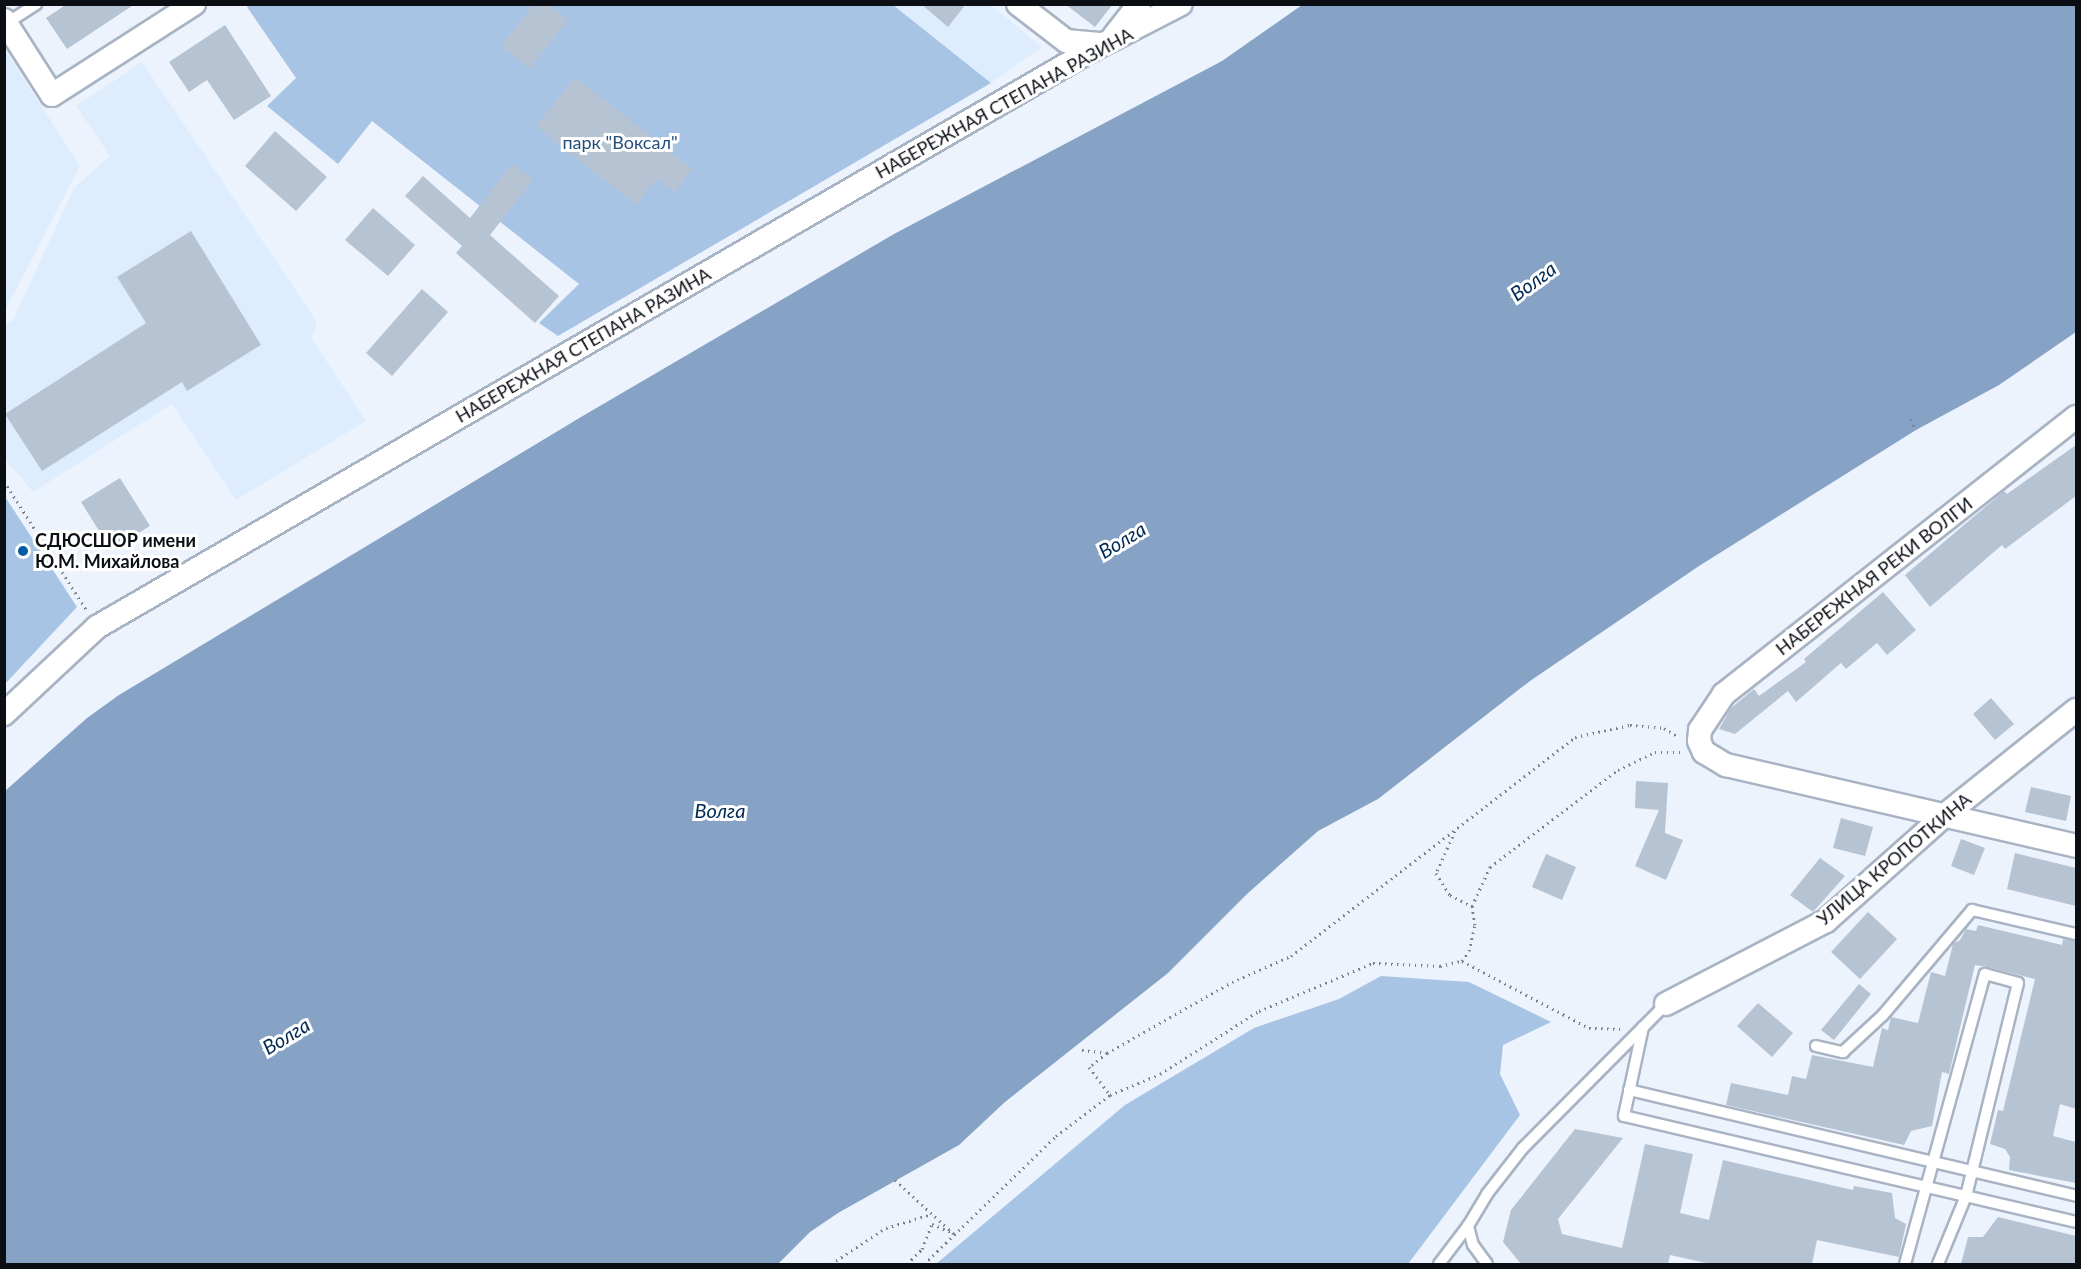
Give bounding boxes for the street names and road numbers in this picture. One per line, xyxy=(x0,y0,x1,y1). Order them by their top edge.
street label: НАБЕРЕЖНАЯ СТЕПАНА РАЗИНА xyxy=(872,23,1136,183)
street label: НАБЕРЕЖНАЯ СТЕПАНА РАЗИНА xyxy=(452,263,714,427)
street label: НАБЕРЕЖНАЯ РЕКИ ВОЛГИ xyxy=(1771,492,1977,660)
street label: УЛИЦА КРОПОТКИНА xyxy=(1813,788,1975,930)

